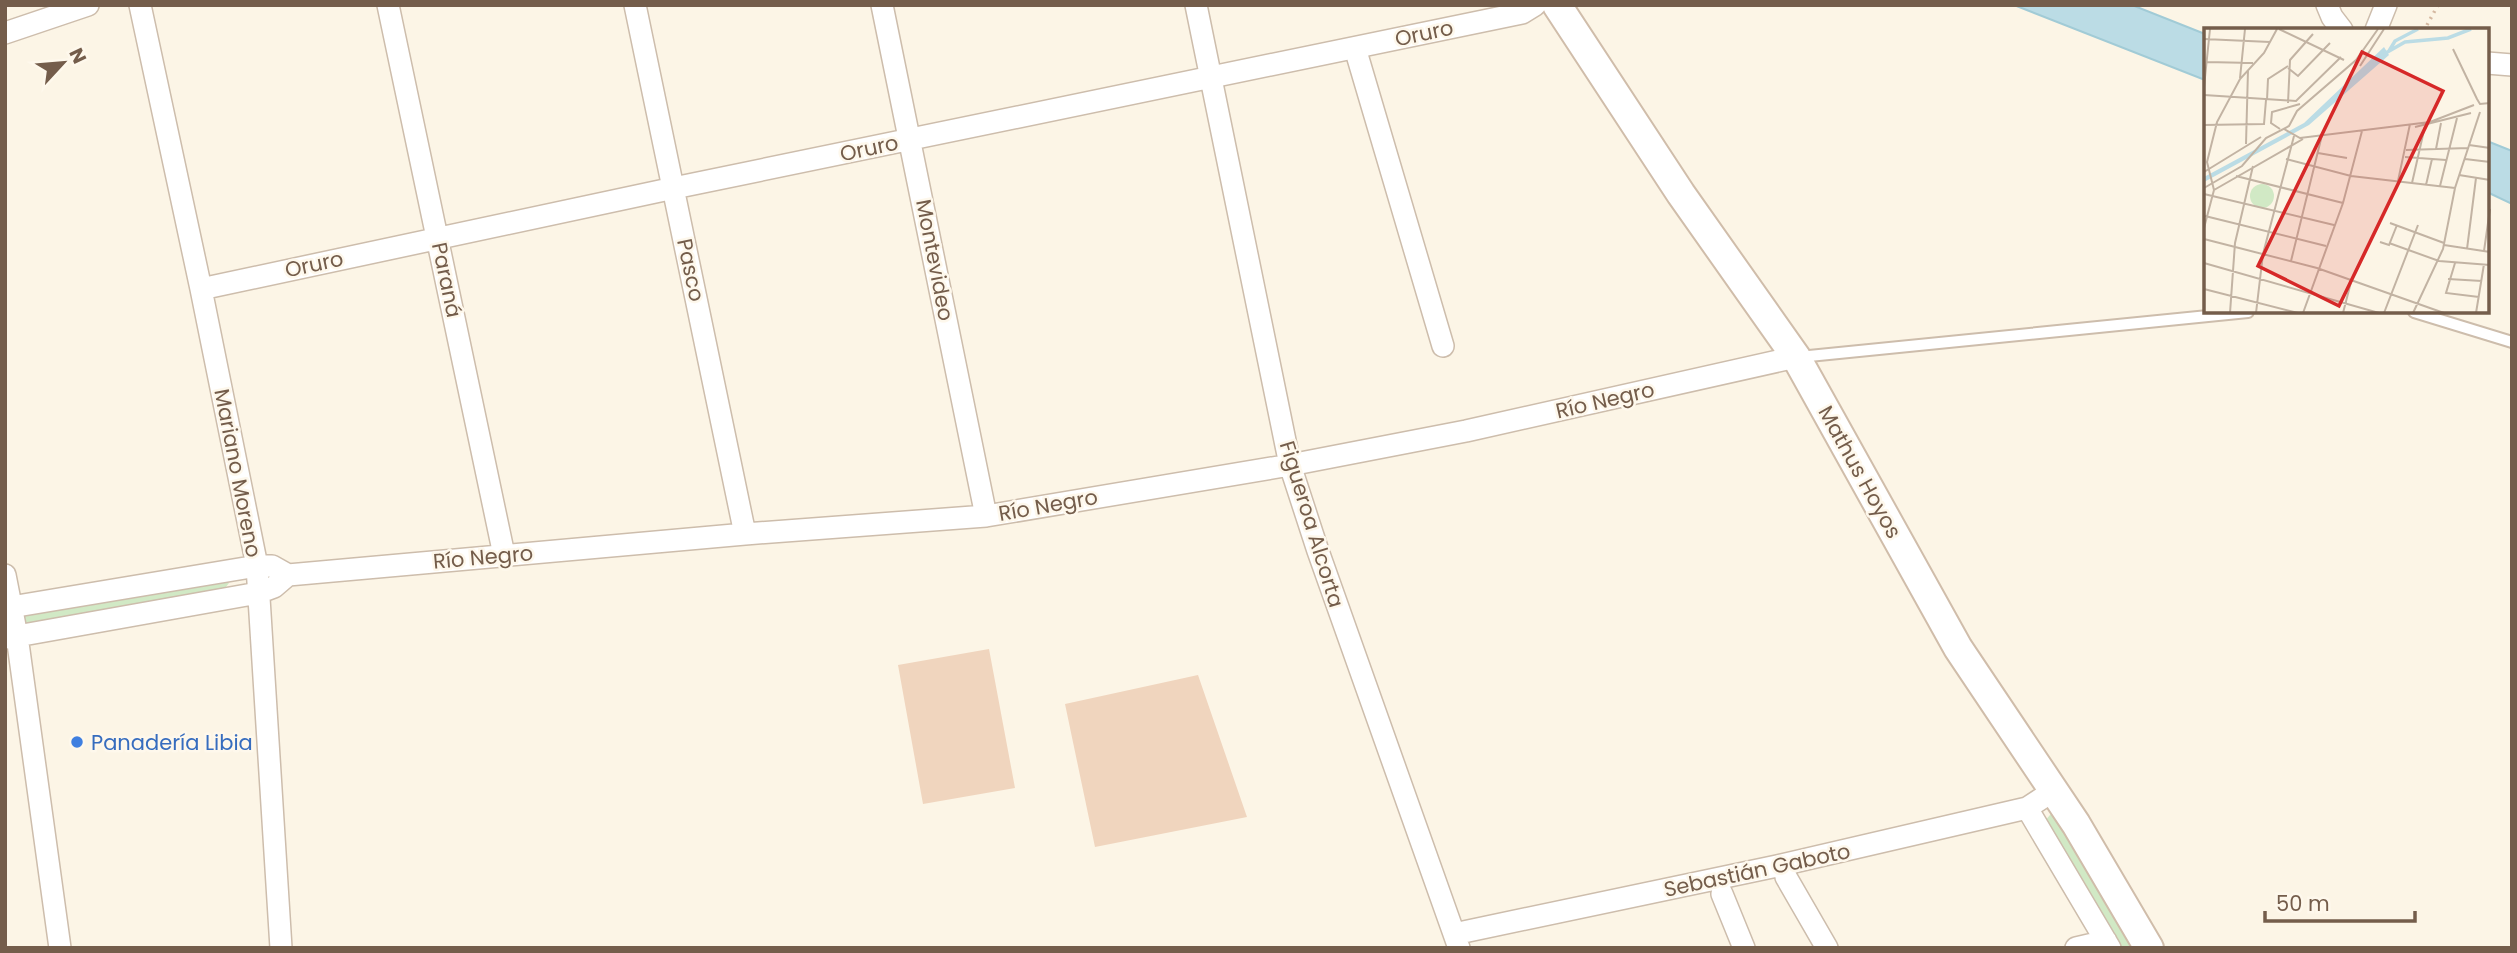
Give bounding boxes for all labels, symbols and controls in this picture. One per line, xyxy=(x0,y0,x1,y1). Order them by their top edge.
street label: Oruro xyxy=(1392,13,1456,53)
north arrow xyxy=(28,28,98,98)
inset map xyxy=(2204,28,2489,313)
text: N xyxy=(63,43,93,68)
street label: Oruro xyxy=(837,128,901,168)
street label: Montevideo xyxy=(909,197,961,323)
street label: Pasco xyxy=(670,236,712,304)
street label: Paraná xyxy=(425,240,469,320)
street label: Oruro xyxy=(282,244,346,284)
street label: Río Negro xyxy=(1553,375,1657,425)
street label: Mariano Moreno xyxy=(207,386,269,560)
street label: Mathus Hoyos xyxy=(1812,400,1908,544)
street label: Figueroa Alcorta xyxy=(1273,437,1351,611)
street label: Río Negro xyxy=(996,482,1100,528)
street label: Río Negro xyxy=(432,538,534,576)
place label: Panadería Libia xyxy=(91,728,253,757)
marker: Panadería Libia xyxy=(69,734,85,750)
street label: Sebastián Gaboto xyxy=(1661,836,1853,904)
scale bar xyxy=(2265,880,2416,924)
text: 50 m xyxy=(2276,889,2330,918)

